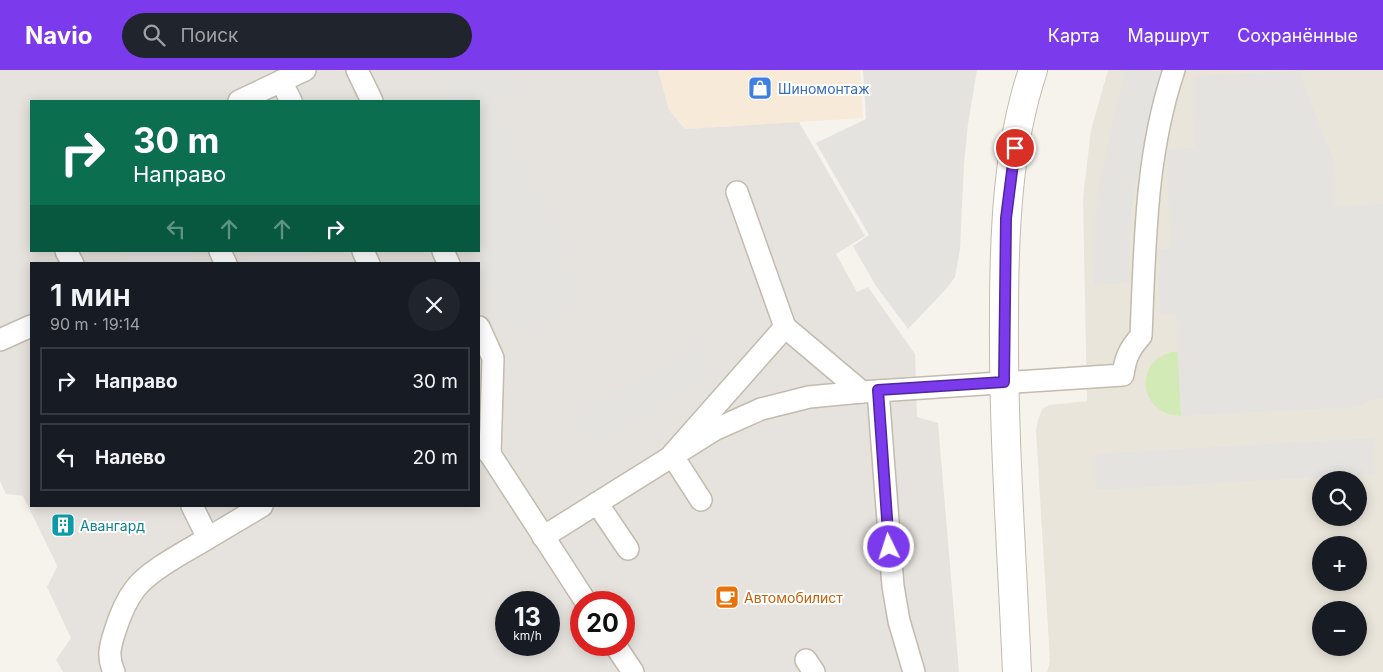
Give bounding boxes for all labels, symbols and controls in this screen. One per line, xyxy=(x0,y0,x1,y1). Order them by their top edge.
search box xyxy=(122,13,472,58)
text: Navio xyxy=(25,21,92,50)
icon: search xyxy=(140,21,168,49)
text: Поиск xyxy=(180,24,238,47)
text: Карта xyxy=(1048,25,1100,46)
text: Маршрут xyxy=(1128,25,1209,46)
text: Сохранённые xyxy=(1237,25,1358,46)
shop icon: Шиномонтаж xyxy=(747,75,773,101)
place label: Шиномонтаж xyxy=(778,80,870,97)
text: 30 m xyxy=(133,119,219,161)
icon: right xyxy=(50,120,115,185)
pin xyxy=(994,127,1036,169)
icon: arrive xyxy=(1001,134,1029,162)
text: Направо xyxy=(133,161,226,187)
icon: left xyxy=(162,215,190,243)
icon: ahead xyxy=(215,215,243,243)
icon: ahead xyxy=(268,215,296,243)
icon: right xyxy=(321,215,349,243)
text: 1 мин xyxy=(50,277,131,313)
button: close xyxy=(408,279,460,331)
text: 90 m · 19:14 xyxy=(50,314,140,334)
icon: right xyxy=(52,367,80,395)
text: Направо xyxy=(95,370,178,393)
text: 30 m xyxy=(412,370,458,393)
icon: left xyxy=(52,443,80,471)
text: Налево xyxy=(95,446,166,469)
text: 20 m xyxy=(412,446,458,469)
map controls xyxy=(1312,471,1367,656)
button: search xyxy=(1312,471,1367,526)
building icon: Авангард xyxy=(50,512,76,538)
place label: Авангард xyxy=(80,517,145,534)
position arrow xyxy=(862,520,914,572)
button: + xyxy=(1312,536,1367,591)
cafe icon: Автомобилист xyxy=(714,584,740,610)
place label: Автомобилист xyxy=(744,589,843,606)
speed limit sign: 20 xyxy=(570,591,635,656)
button: − xyxy=(1312,601,1367,656)
text: 13 xyxy=(514,602,541,632)
text: km/h xyxy=(513,628,542,643)

